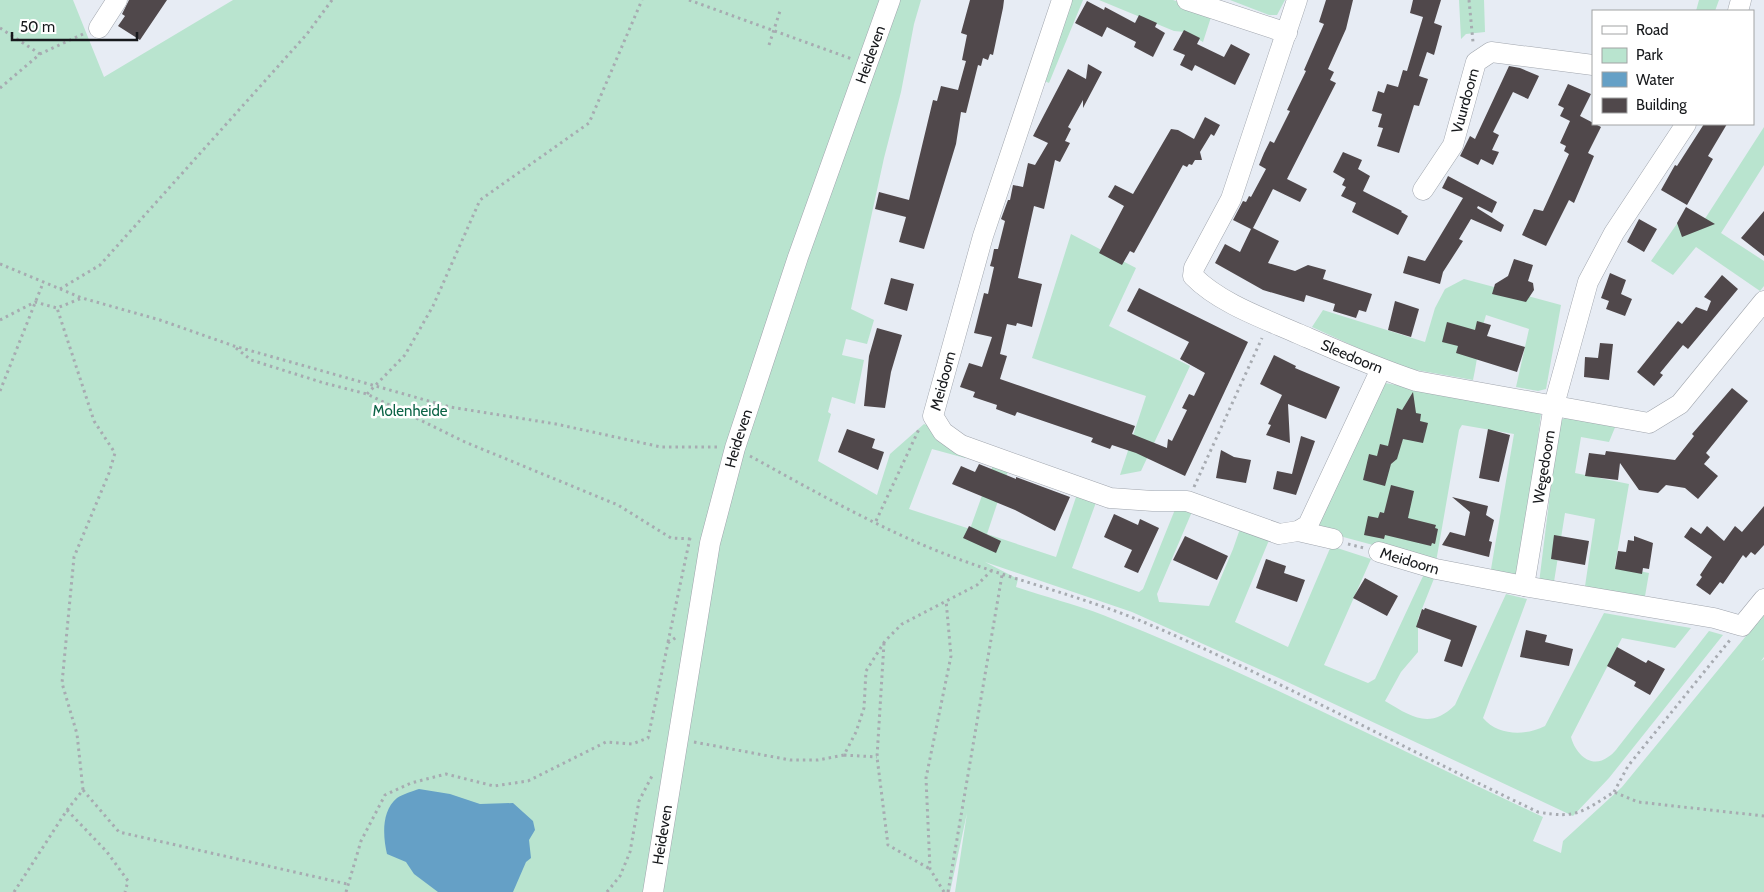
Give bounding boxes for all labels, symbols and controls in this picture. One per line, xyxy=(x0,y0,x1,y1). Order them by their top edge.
scale bar xyxy=(12,10,138,42)
legend xyxy=(1592,10,1754,125)
text: 50 m xyxy=(20,18,55,36)
text: Road xyxy=(1636,21,1669,39)
street label: Heideven xyxy=(852,23,889,86)
text: Park xyxy=(1636,46,1663,64)
street label: Vuurdoorn xyxy=(1448,66,1483,135)
text: Water xyxy=(1636,71,1674,89)
text: Building xyxy=(1636,96,1687,114)
street label: Sleedoorn xyxy=(1318,336,1385,377)
street label: Meidoorn xyxy=(926,349,960,413)
park label: Molenheide xyxy=(373,402,448,420)
street label: Heideven xyxy=(721,407,756,470)
street label: Wegedoorn xyxy=(1529,429,1559,505)
street label: Meidoorn xyxy=(1378,544,1441,578)
street label: Heideven xyxy=(649,803,676,866)

